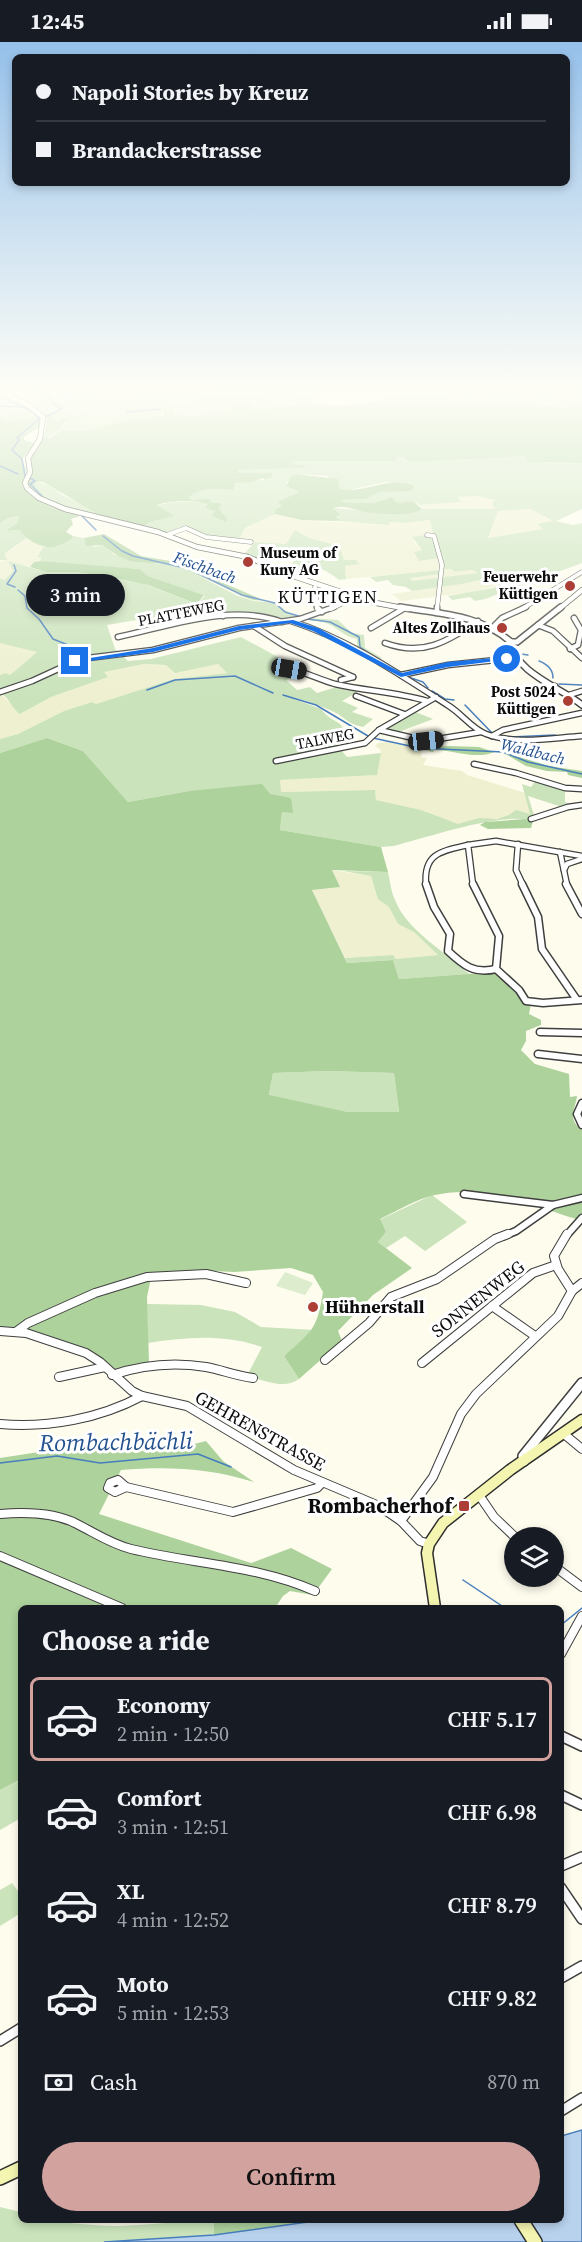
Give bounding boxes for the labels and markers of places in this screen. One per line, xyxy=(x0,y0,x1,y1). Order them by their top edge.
place label: Museum of Kuny AG xyxy=(260,542,338,580)
marker: Museum of Kuny AG xyxy=(241,555,255,569)
place label: Feuerwehr Küttigen xyxy=(483,566,558,604)
marker: Feuerwehr Küttigen xyxy=(563,579,577,593)
place label: Altes Zollhaus xyxy=(392,617,490,638)
marker: Altes Zollhaus xyxy=(495,621,509,635)
place label: Post 5024 Küttigen xyxy=(491,681,556,719)
marker: Post 5024 Küttigen xyxy=(561,694,575,708)
place label: Hühnerstall xyxy=(325,1294,425,1319)
marker: Hühnerstall xyxy=(306,1300,320,1314)
place label: Rombacherhof xyxy=(307,1491,454,1520)
marker: Rombacherhof xyxy=(457,1499,471,1513)

